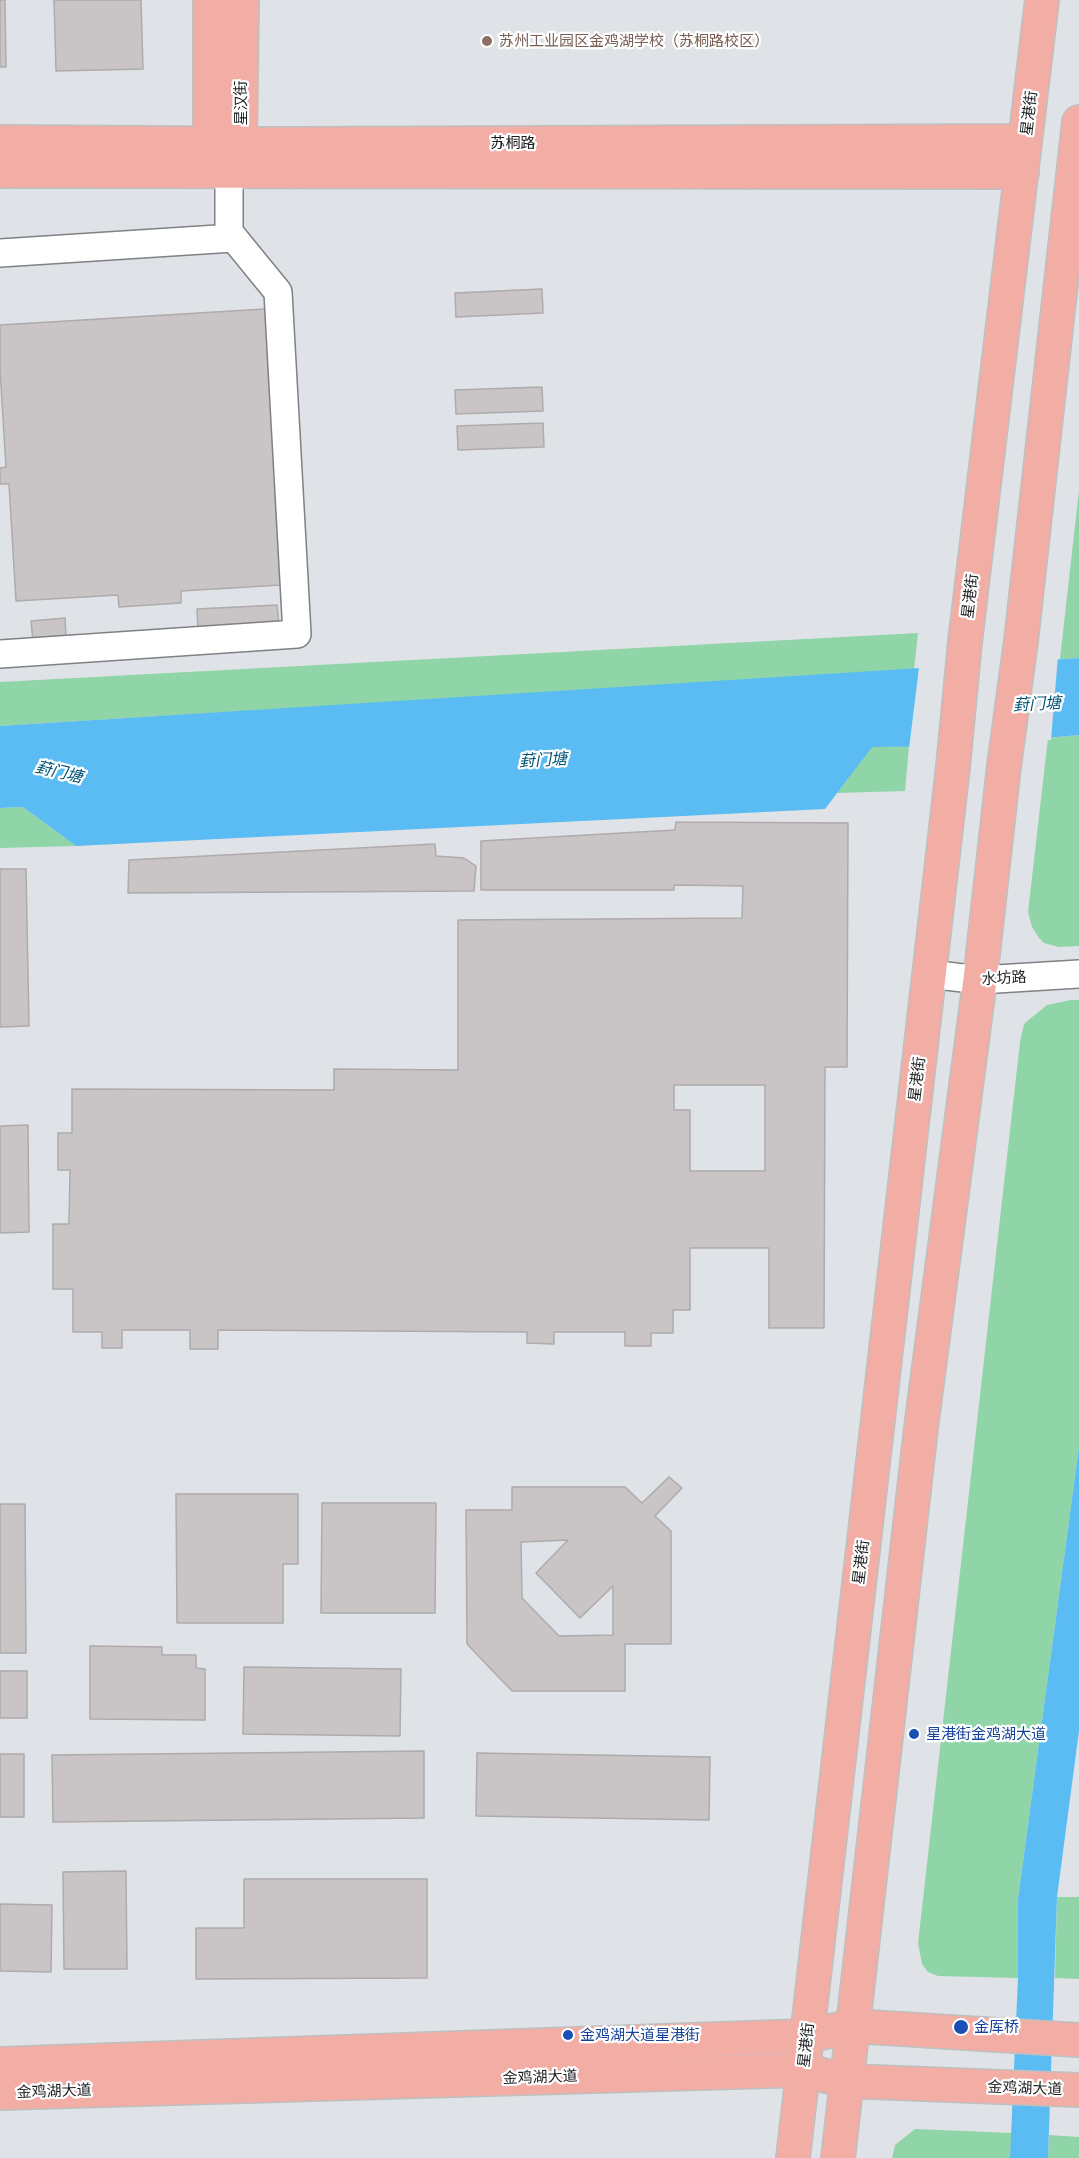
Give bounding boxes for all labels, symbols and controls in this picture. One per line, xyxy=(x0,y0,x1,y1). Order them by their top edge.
place label: 苏州工业园区金鸡湖学校（苏桐路校区） xyxy=(499,32,769,50)
marker: 苏州工业园区金鸡湖学校（苏桐路校区） xyxy=(480,34,494,48)
street label: 星汉街 xyxy=(232,81,250,125)
street label: 星港街 xyxy=(1017,90,1041,136)
street label: 苏桐路 xyxy=(491,134,535,152)
street label: 星港街 xyxy=(958,573,982,619)
water label: 葑门塘 xyxy=(1013,693,1061,715)
water label: 葑门塘 xyxy=(519,749,567,771)
water label: 葑门塘 xyxy=(33,757,85,787)
street label: 水坊路 xyxy=(981,968,1027,988)
street label: 星港街 xyxy=(905,1056,929,1102)
street label: 星港街 xyxy=(849,1539,873,1585)
place label: 星港街金鸡湖大道 xyxy=(926,1725,1046,1743)
marker: 星港街金鸡湖大道 xyxy=(907,1727,921,1741)
marker: 金厍桥 xyxy=(952,2018,970,2036)
place label: 金厍桥 xyxy=(974,2018,1019,2036)
street label: 星港街 xyxy=(795,2022,817,2068)
place label: 金鸡湖大道星港街 xyxy=(580,2026,700,2044)
marker: 金鸡湖大道星港街 xyxy=(561,2028,575,2042)
street label: 金鸡湖大道 xyxy=(502,2067,578,2087)
street label: 金鸡湖大道 xyxy=(987,2078,1063,2098)
street label: 金鸡湖大道 xyxy=(16,2081,92,2101)

